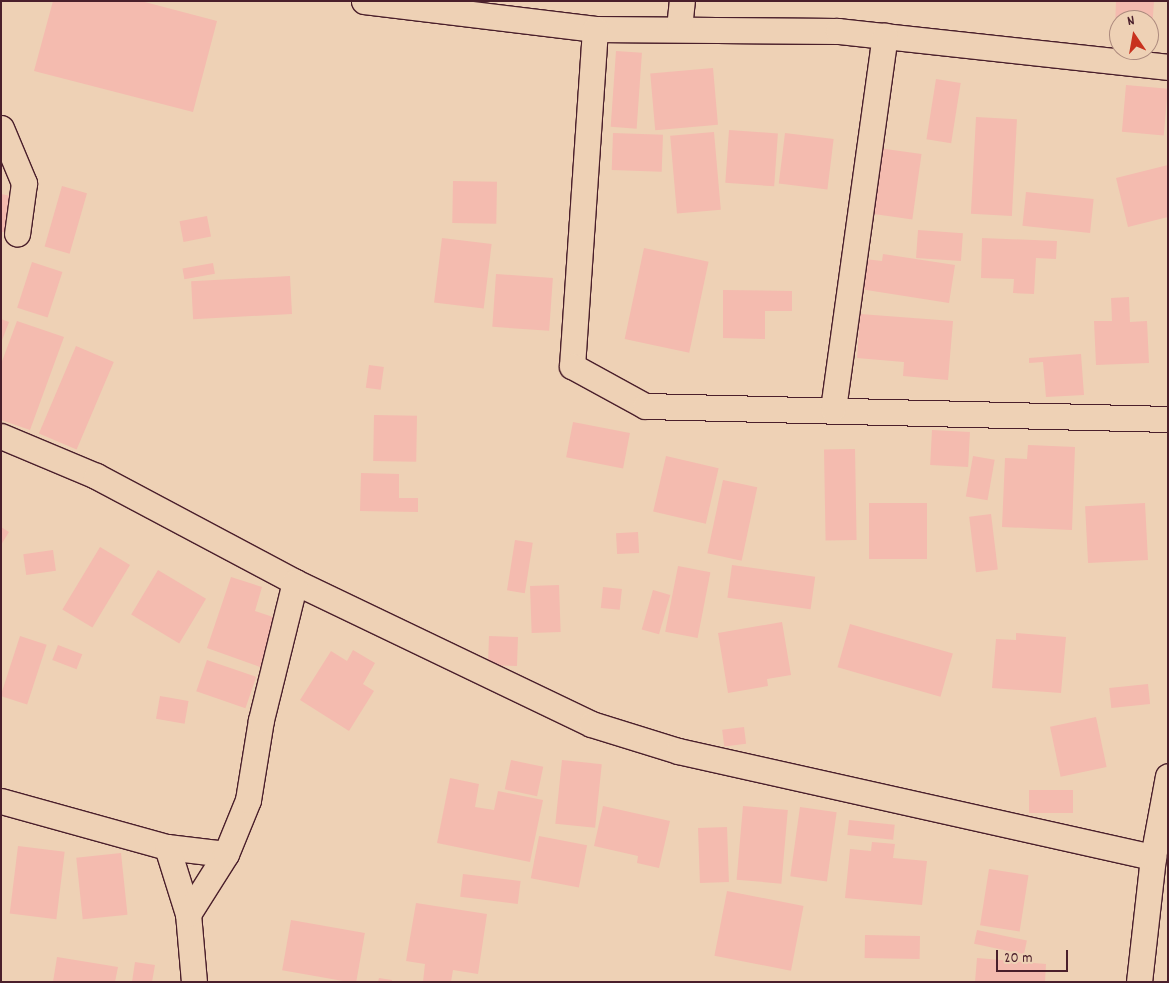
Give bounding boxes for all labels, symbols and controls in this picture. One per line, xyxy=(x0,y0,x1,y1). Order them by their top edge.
north arrow xyxy=(1109,10,1159,60)
text: N xyxy=(1126,11,1137,32)
scale bar xyxy=(999,940,1072,972)
text: 20 m xyxy=(1004,948,1032,970)

